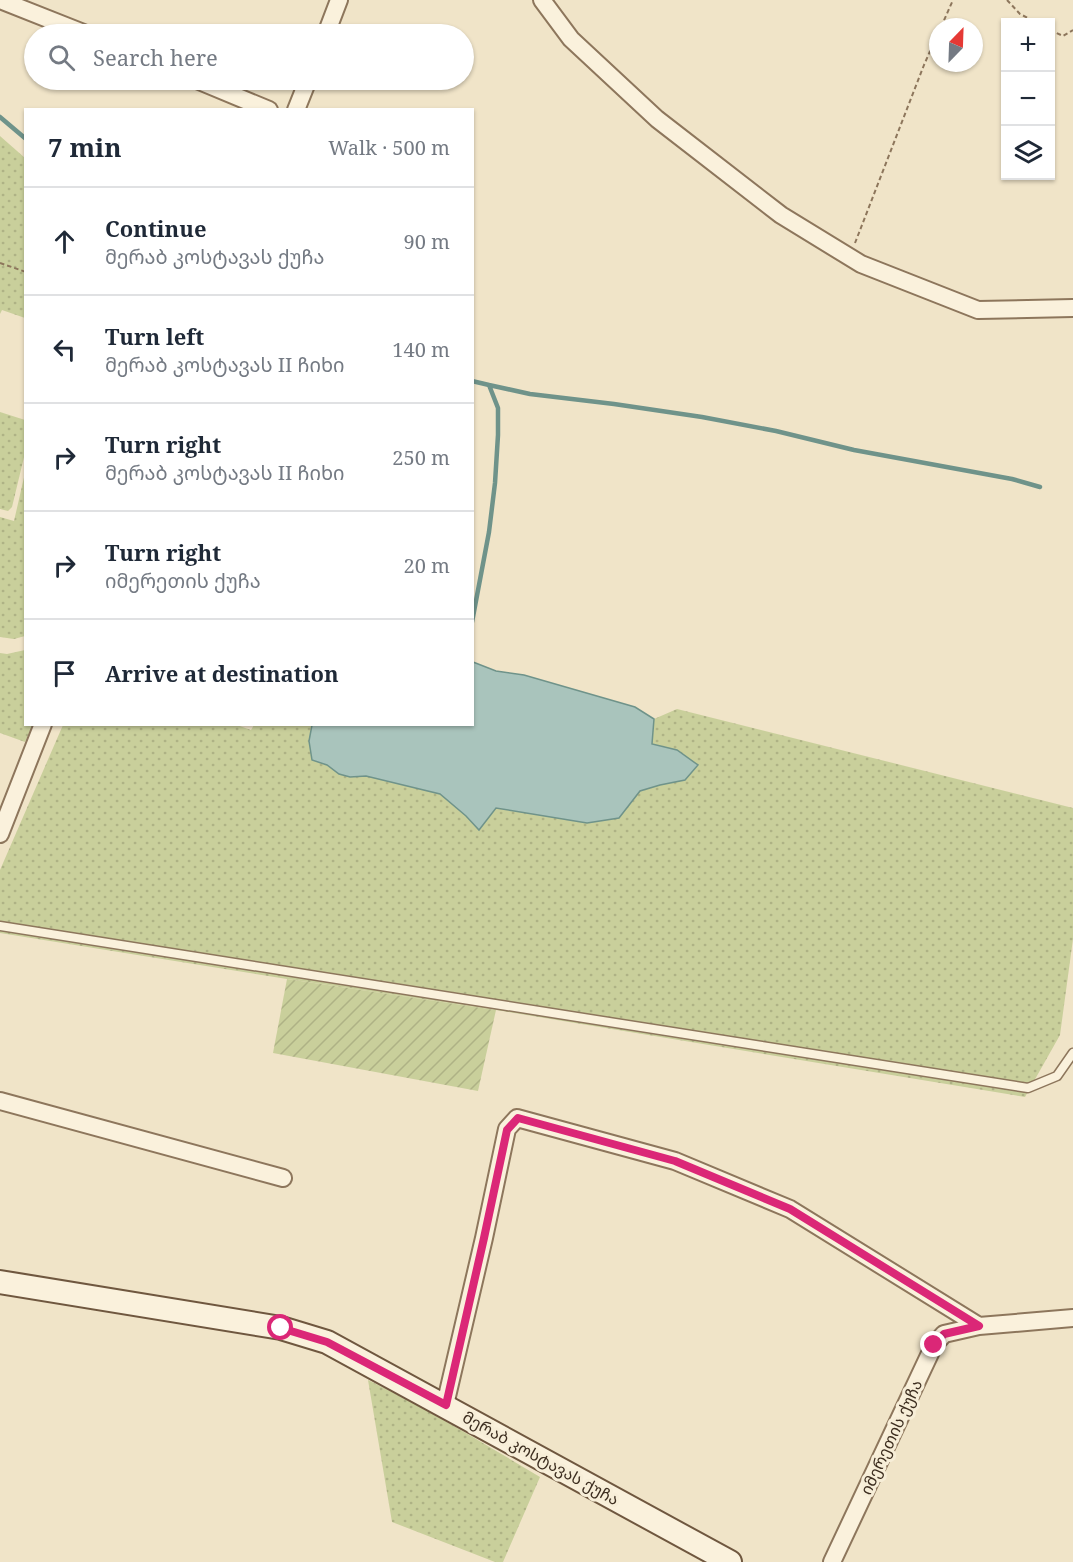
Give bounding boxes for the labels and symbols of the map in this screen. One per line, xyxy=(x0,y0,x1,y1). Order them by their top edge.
north arrow xyxy=(929,18,983,72)
route start xyxy=(267,1314,293,1340)
route end xyxy=(920,1331,946,1357)
street label: იმერეთის ქუჩა xyxy=(855,1376,927,1498)
street label: მერაბ კოსტავას ქუჩა xyxy=(459,1406,623,1510)

